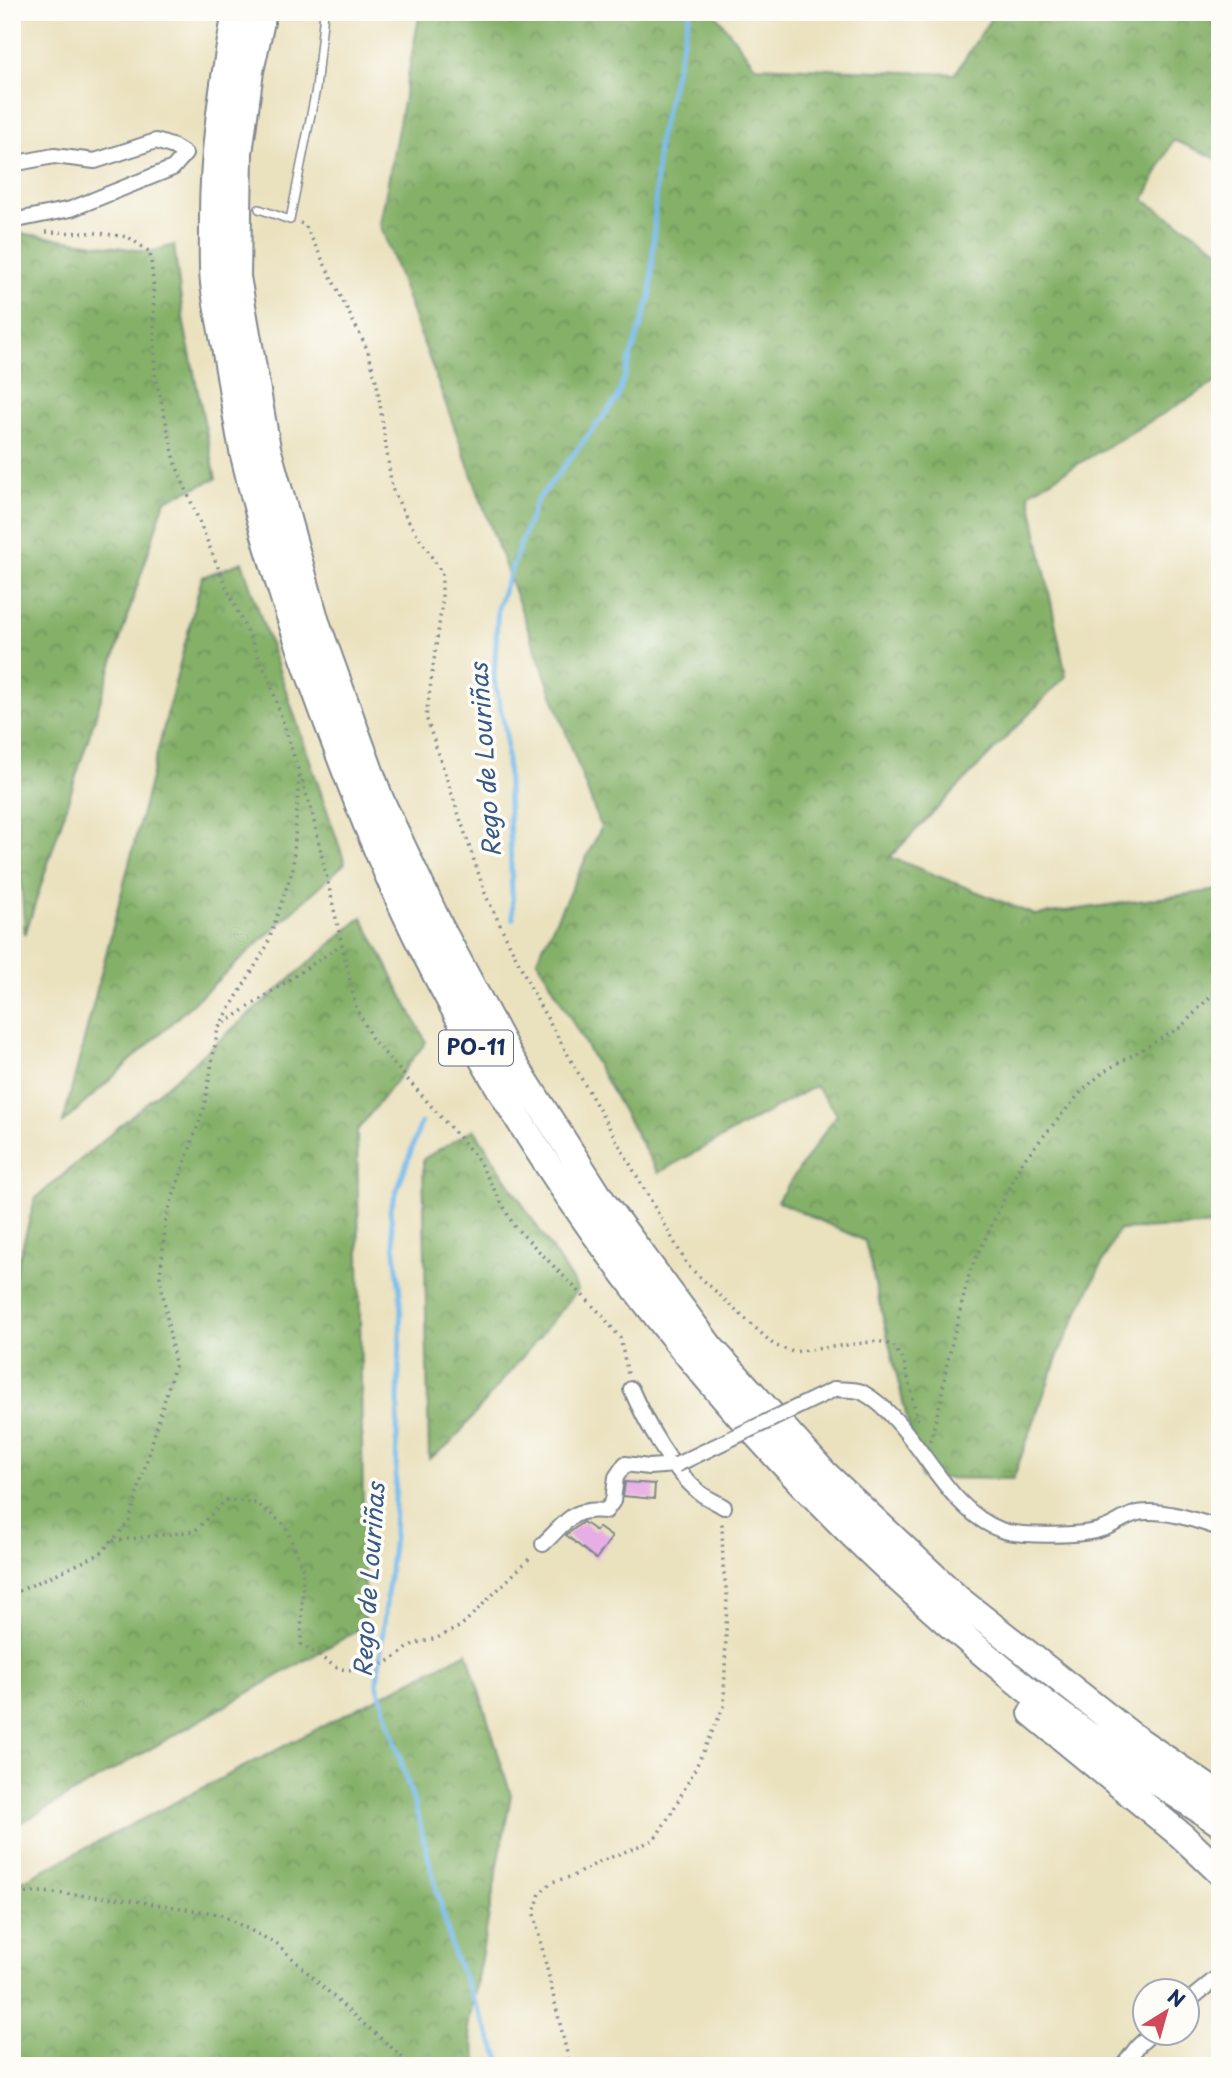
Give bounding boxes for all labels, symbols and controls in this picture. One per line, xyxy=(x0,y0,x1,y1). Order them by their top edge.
water label: Rego de Louriñas xyxy=(459,660,509,858)
road number: PO-11 xyxy=(439,1030,513,1066)
water label: Rego de Louriñas xyxy=(343,1480,393,1678)
north arrow xyxy=(1130,1976,1200,2046)
text: N xyxy=(1162,1982,1191,2013)

